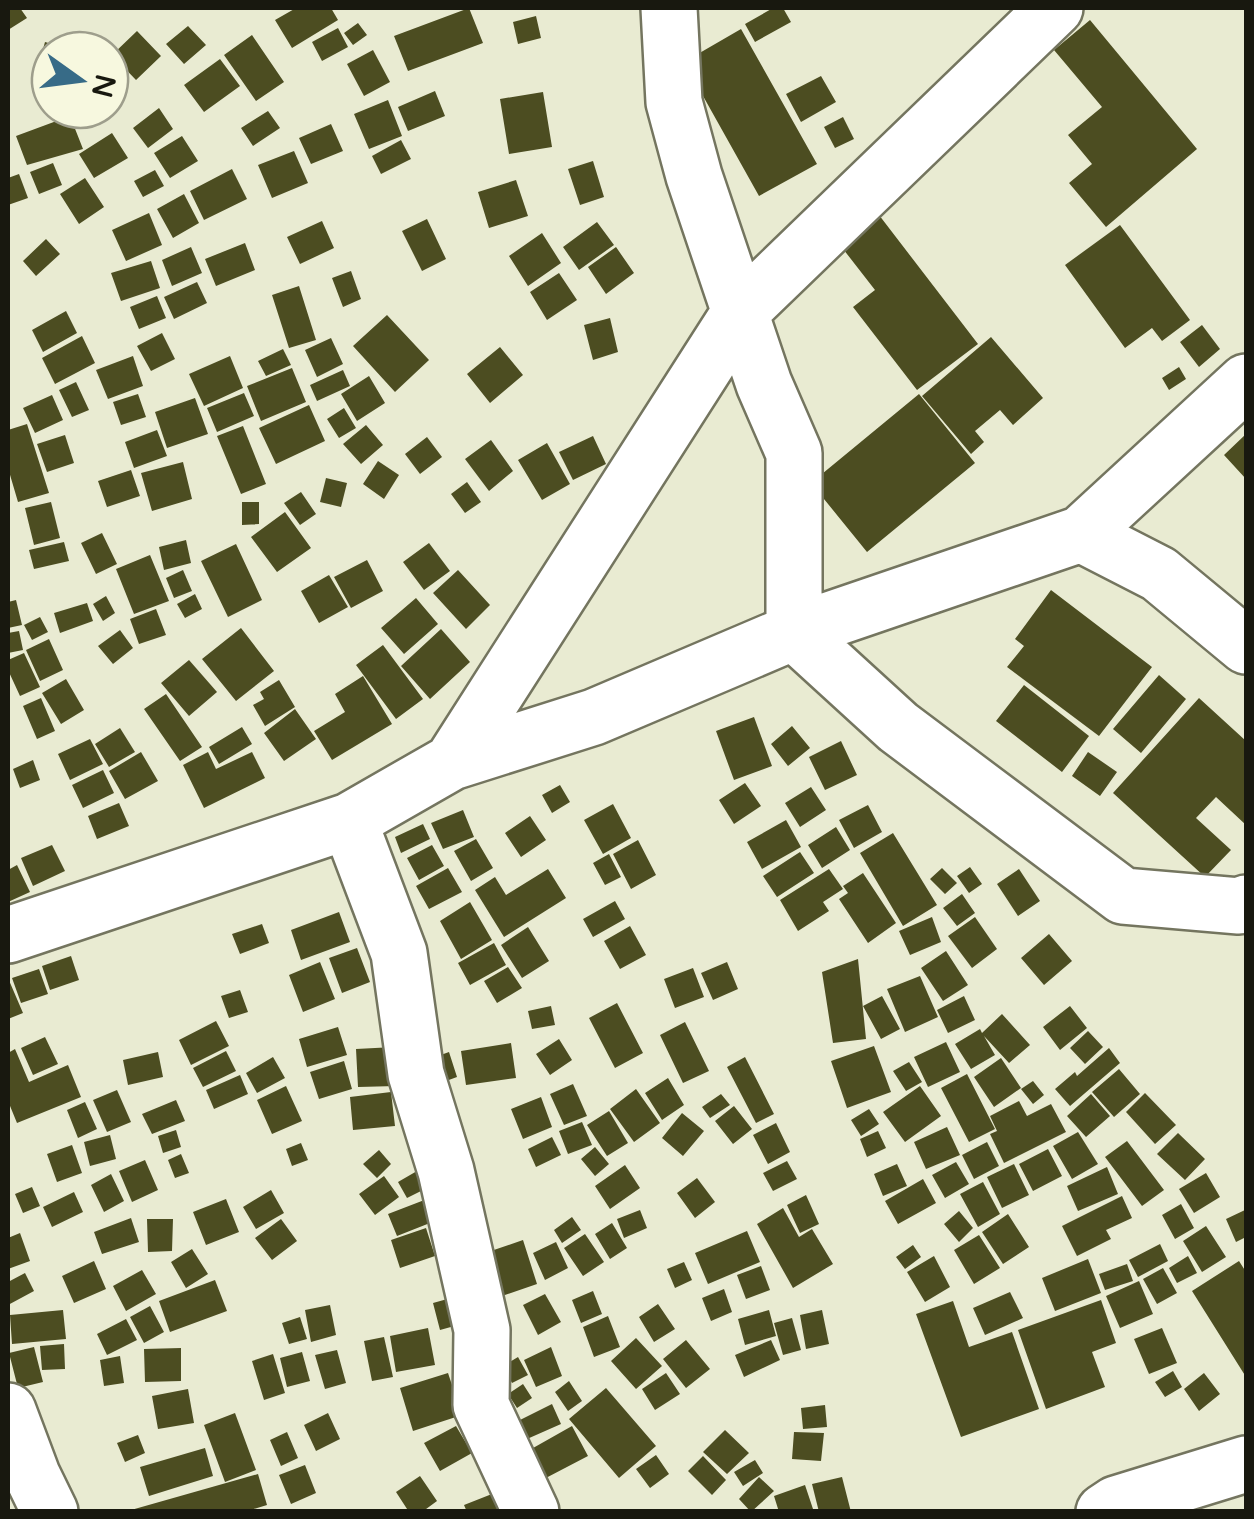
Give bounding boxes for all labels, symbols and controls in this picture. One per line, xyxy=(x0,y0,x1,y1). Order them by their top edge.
north arrow xyxy=(30,30,130,130)
text: N xyxy=(84,71,123,101)

